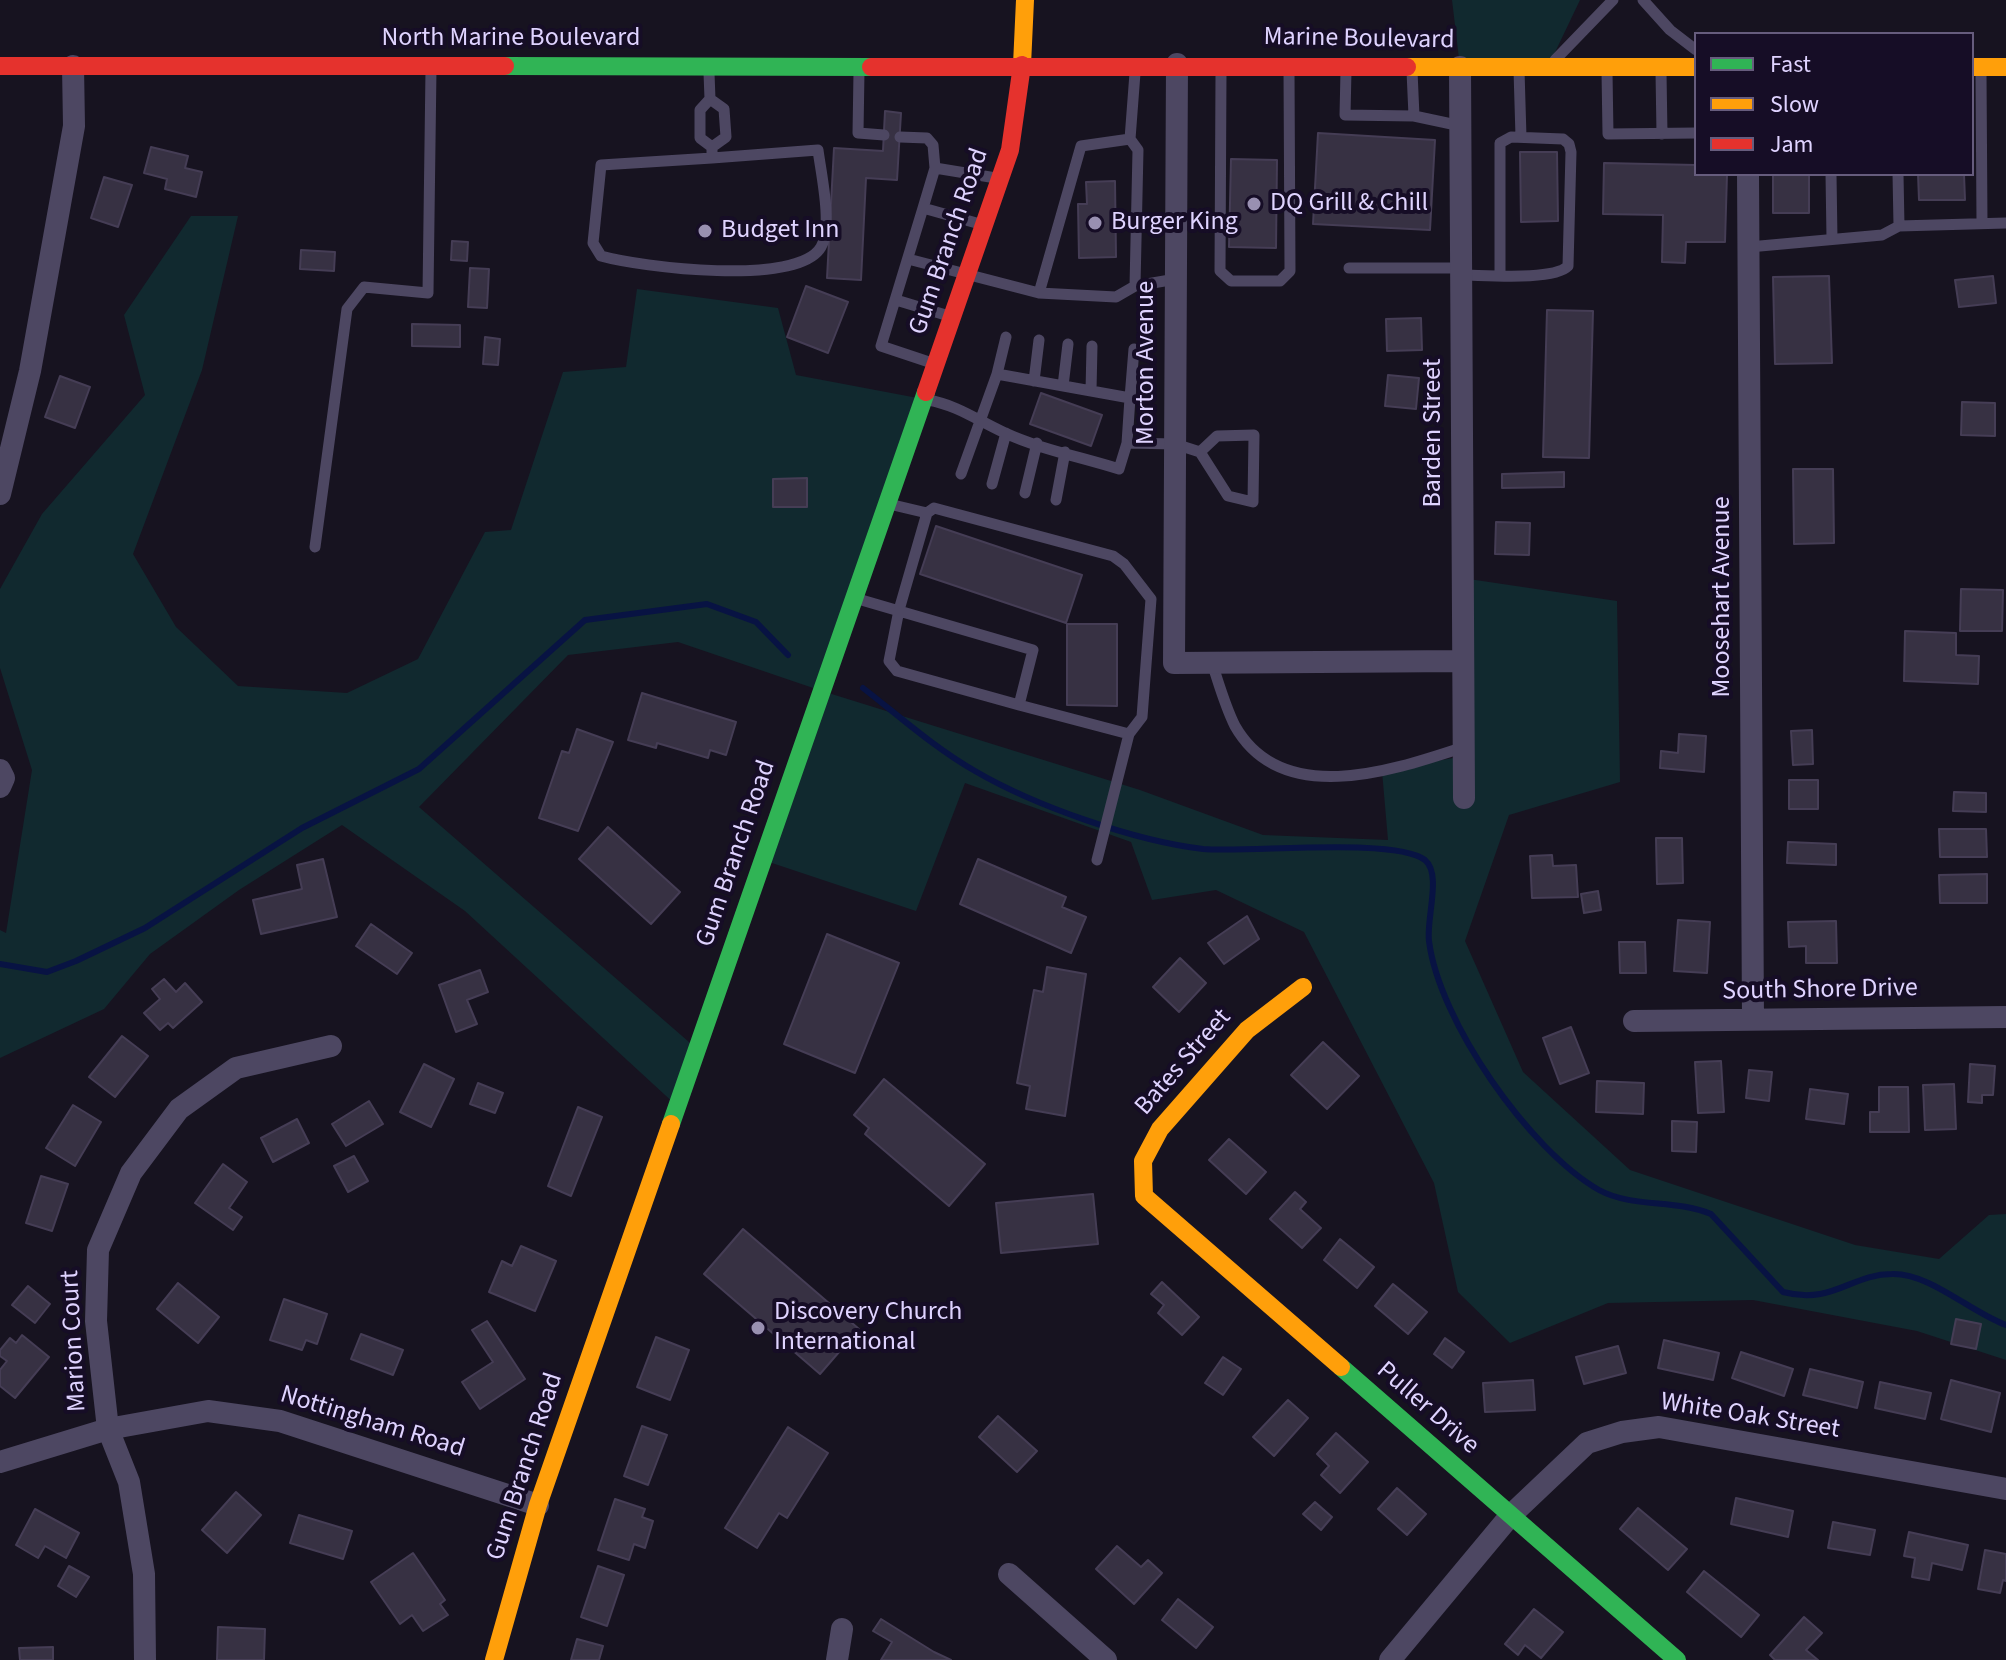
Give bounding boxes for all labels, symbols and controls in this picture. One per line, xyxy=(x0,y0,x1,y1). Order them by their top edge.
street label: North Marine Boulevard xyxy=(382,23,640,55)
street label: Marine Boulevard xyxy=(1263,23,1455,57)
legend xyxy=(1694,32,1974,176)
text: Fast xyxy=(1770,47,1811,82)
text: Slow xyxy=(1770,87,1819,122)
text: Jam xyxy=(1770,127,1814,162)
street label: Gum Branch Road xyxy=(904,145,996,339)
place label: DQ Grill & Chill xyxy=(1270,188,1428,220)
marker: DQ Grill & Chill xyxy=(1245,195,1263,213)
place label: Burger King xyxy=(1111,207,1238,239)
marker: Burger King xyxy=(1086,214,1104,232)
place label: Budget Inn xyxy=(721,215,840,247)
marker: Budget Inn xyxy=(696,222,714,240)
street label: Morton Avenue xyxy=(1131,281,1163,445)
street label: Barden Street xyxy=(1418,358,1450,508)
street label: Moosehart Avenue xyxy=(1707,496,1739,698)
street label: Gum Branch Road xyxy=(691,757,783,951)
street label: South Shore Drive xyxy=(1722,974,1918,1008)
street label: Bates Street xyxy=(1129,1003,1239,1123)
street label: Marion Court xyxy=(56,1269,94,1413)
place label: Discovery Church International xyxy=(774,1297,962,1358)
marker: Discovery Church International xyxy=(749,1319,767,1337)
street label: Puller Drive xyxy=(1369,1356,1485,1462)
street label: Gum Branch Road xyxy=(481,1369,571,1565)
street label: Nottingham Road xyxy=(276,1380,468,1466)
street label: White Oak Street xyxy=(1658,1387,1842,1447)

